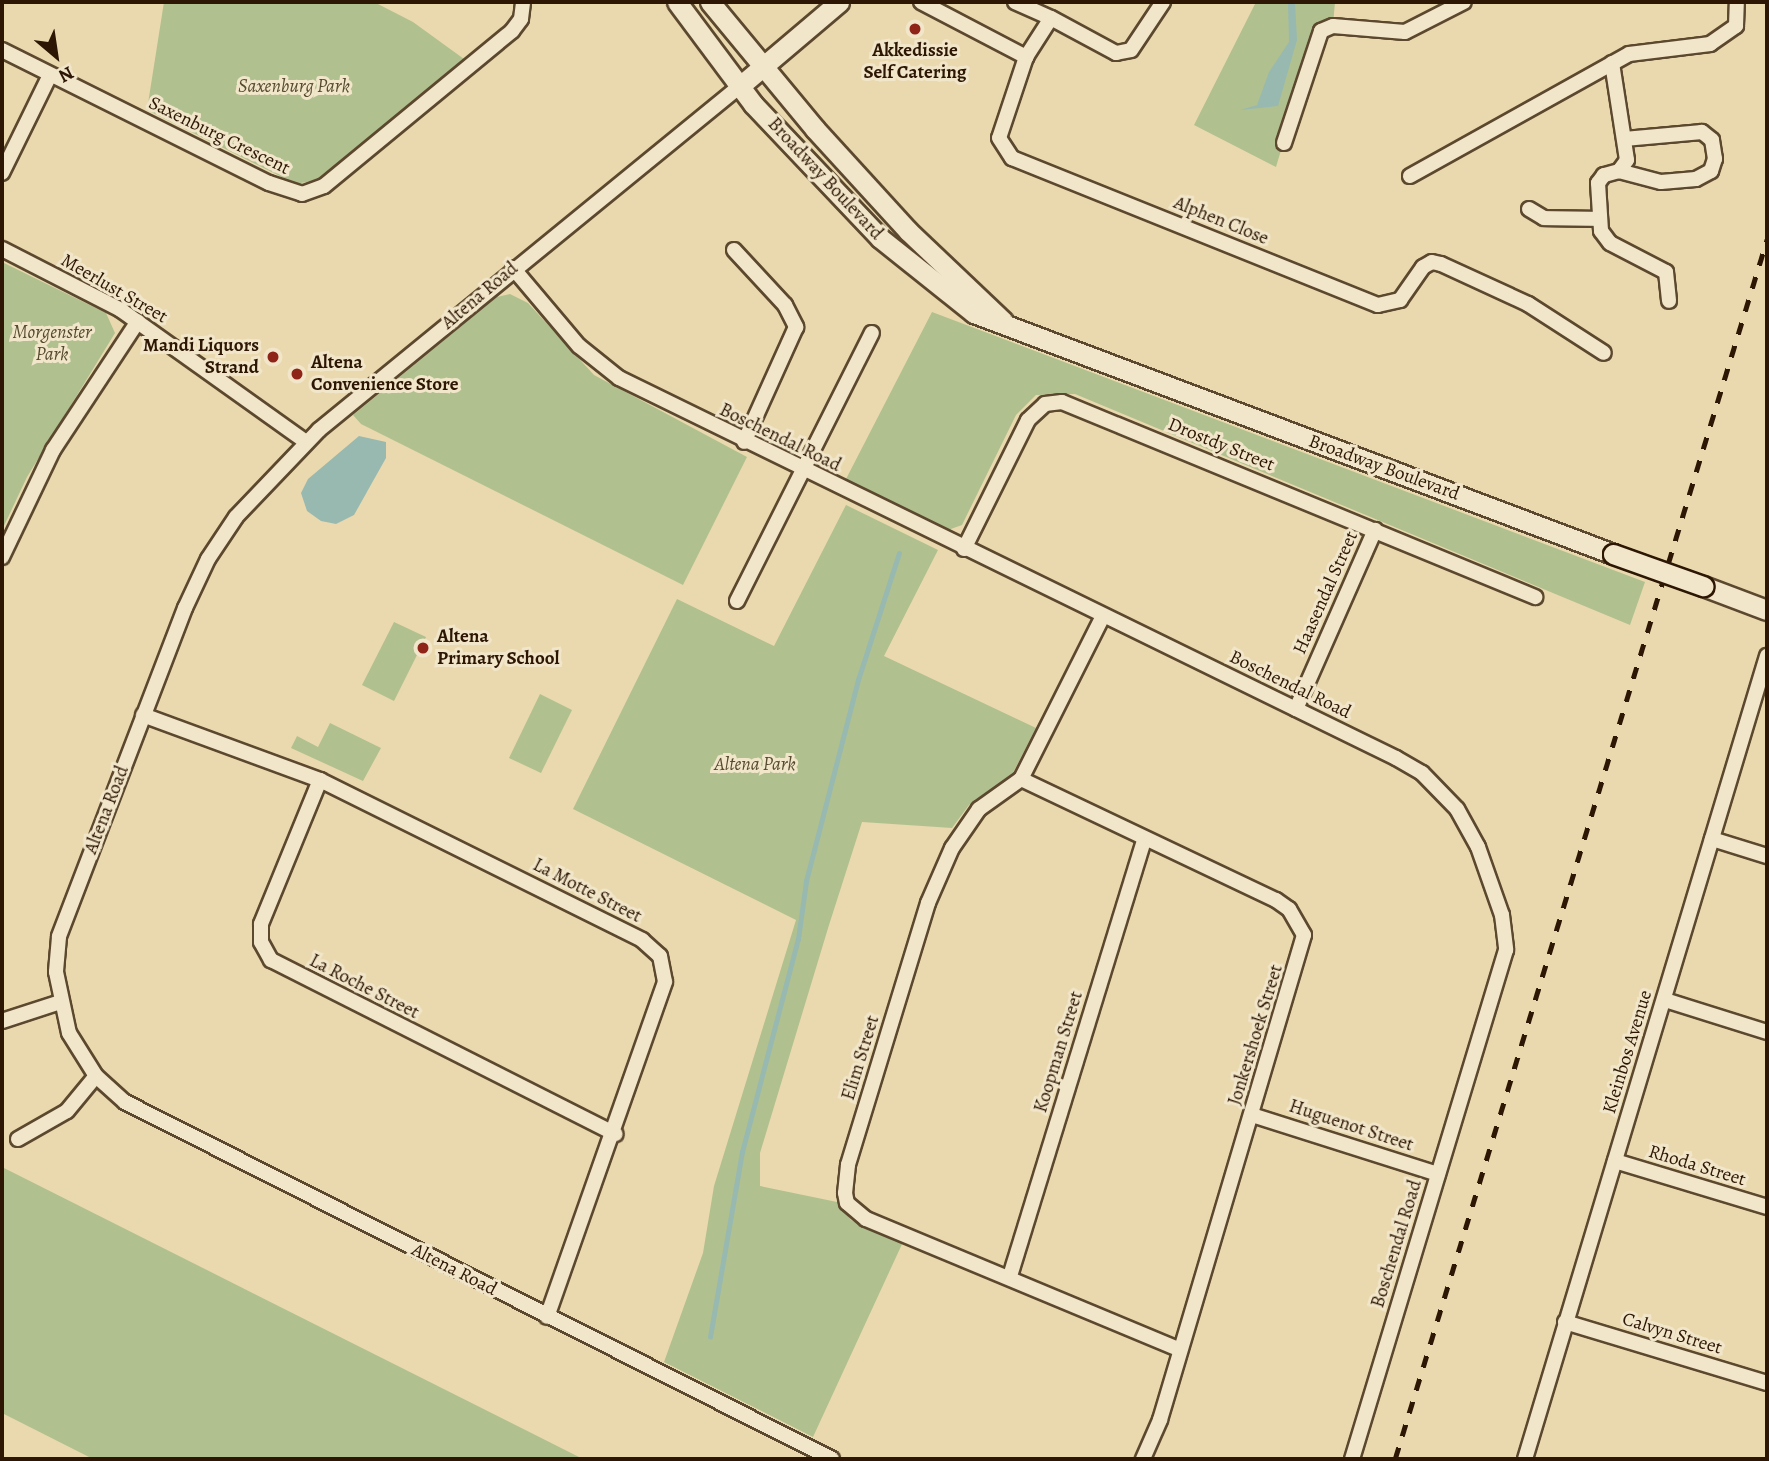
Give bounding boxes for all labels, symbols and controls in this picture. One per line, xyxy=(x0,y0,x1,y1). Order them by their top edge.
north arrow xyxy=(21,21,91,91)
marker: Akkedissie Self Catering xyxy=(907,21,923,37)
place label: Akkedissie Self Catering xyxy=(863,40,967,84)
text: N xyxy=(54,60,79,89)
park label: Saxenburg Park xyxy=(238,76,350,98)
street label: Saxenburg Crescent xyxy=(145,92,293,180)
street label: Broadway Boulevard xyxy=(762,113,888,245)
street label: Alphen Close xyxy=(1170,192,1272,250)
street label: Meerlust Street xyxy=(57,249,171,329)
street label: Altena Road xyxy=(437,257,523,335)
park label: Morgenster Park xyxy=(12,322,92,366)
place label: Mandi Liquors Strand xyxy=(143,335,259,379)
marker: Mandi Liquors Strand xyxy=(265,349,281,365)
place label: Altena Convenience Store xyxy=(311,352,458,396)
marker: Altena Convenience Store xyxy=(289,366,305,382)
street label: Boschendal Road xyxy=(716,399,844,477)
street label: Drostdy Street xyxy=(1164,413,1278,477)
street label: Broadway Boulevard xyxy=(1305,430,1463,506)
street label: Haasendal Street xyxy=(1289,528,1363,658)
place label: Altena Primary School xyxy=(437,626,560,670)
marker: Altena Primary School xyxy=(415,640,431,656)
street label: Boschendal Road xyxy=(1226,646,1354,724)
park label: Altena Park xyxy=(714,754,796,776)
street label: Altena Road xyxy=(80,763,134,857)
street label: La Motte Street xyxy=(529,854,645,928)
street label: La Roche Street xyxy=(305,950,423,1024)
street label: Jonkershoek Street xyxy=(1224,962,1288,1108)
street label: Kleinbos Avenue xyxy=(1598,987,1658,1117)
street label: Koopman Street xyxy=(1030,988,1088,1116)
street label: Elim Street xyxy=(837,1013,885,1103)
street label: Huguenot Street xyxy=(1286,1095,1416,1157)
street label: Rhoda Street xyxy=(1646,1140,1748,1192)
street label: Boschendal Road xyxy=(1367,1177,1427,1311)
street label: Altena Road xyxy=(408,1239,500,1301)
street label: Calvyn Street xyxy=(1619,1308,1725,1360)

